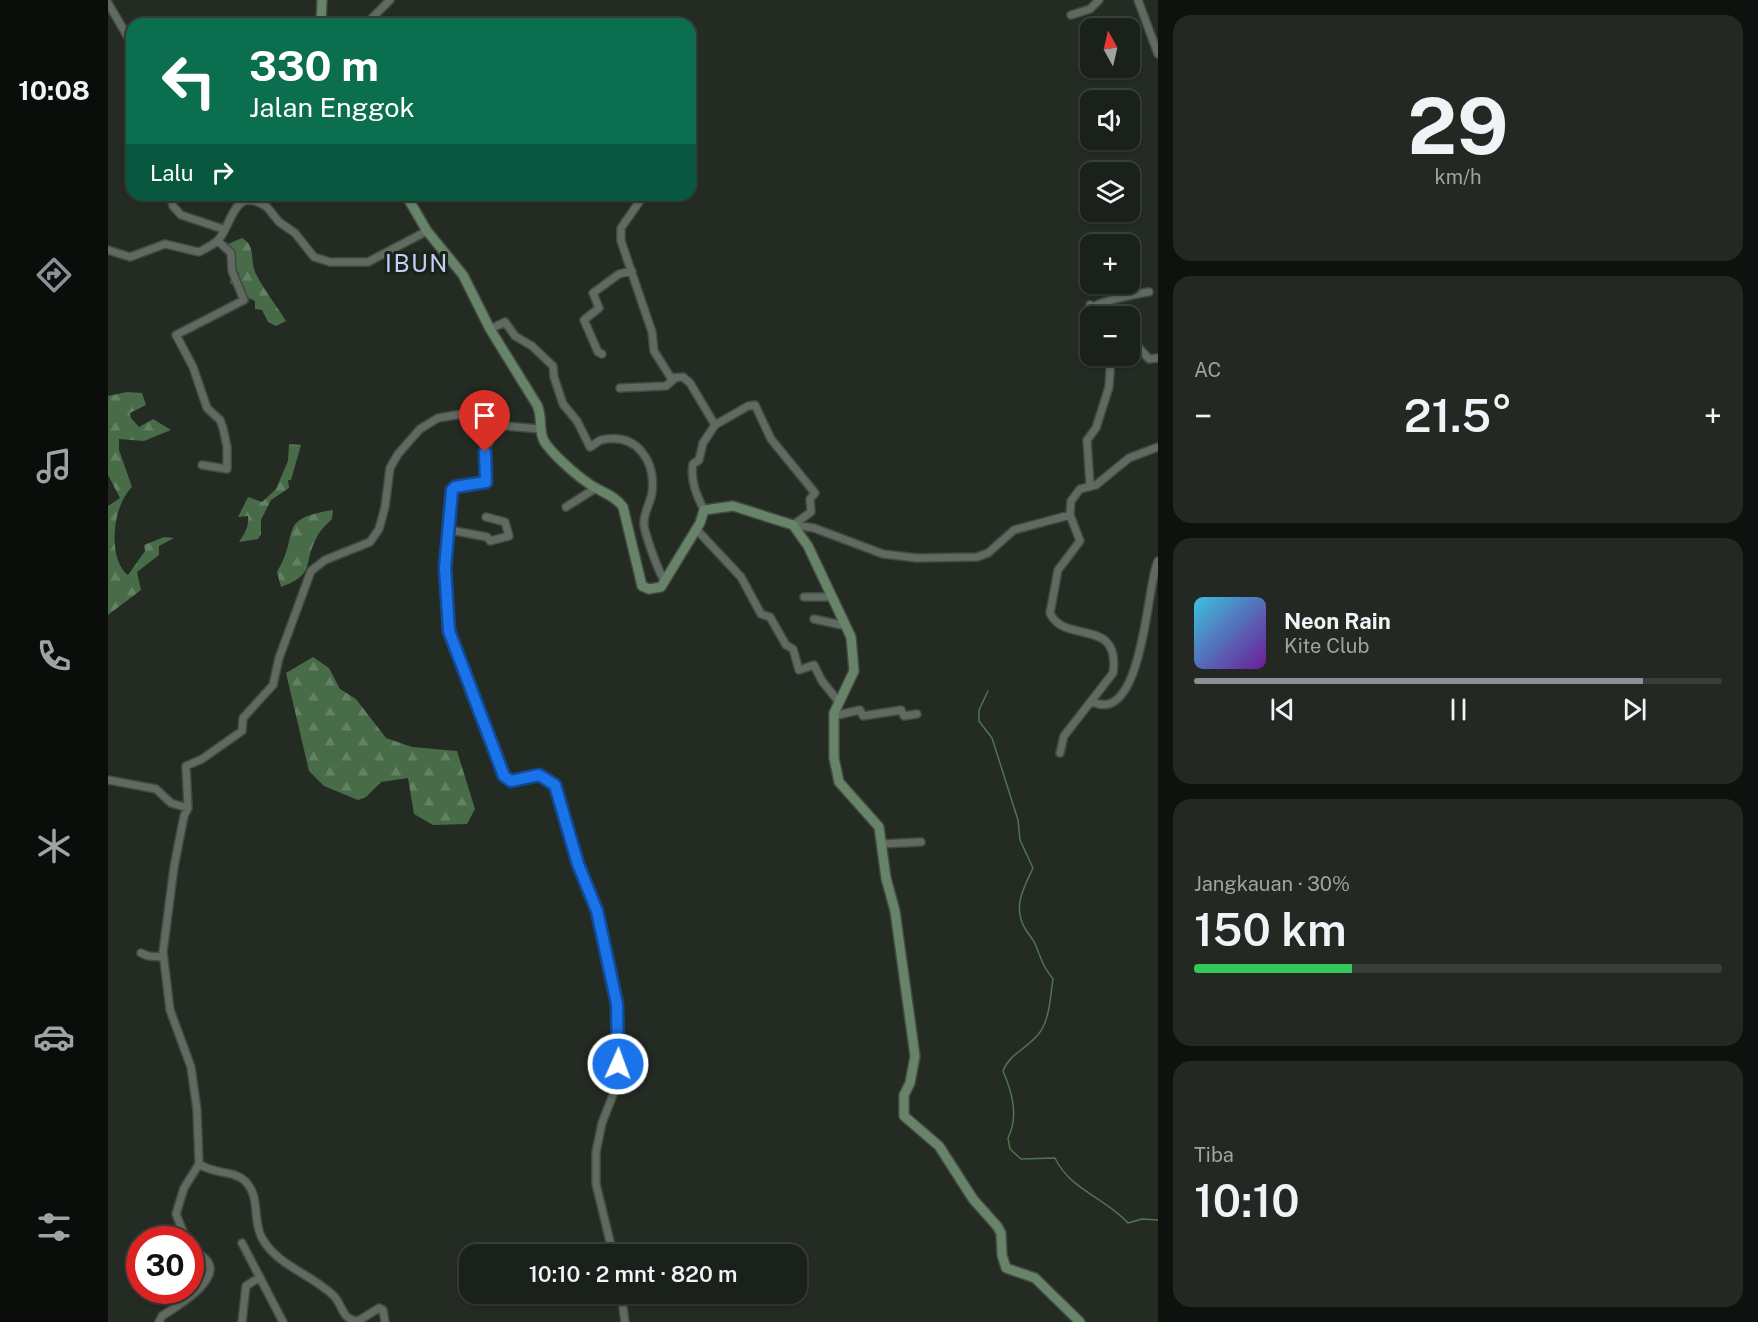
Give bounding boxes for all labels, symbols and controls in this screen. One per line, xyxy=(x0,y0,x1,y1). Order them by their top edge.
north arrow xyxy=(1080,18,1140,78)
map controls xyxy=(1080,18,1140,366)
text: 330 m xyxy=(249,41,379,90)
icon: left xyxy=(150,42,228,120)
text: 10:08 xyxy=(18,74,90,106)
text: 29 xyxy=(1408,80,1508,172)
button: sound xyxy=(1080,90,1140,150)
text: Jalan Enggok xyxy=(249,91,415,123)
icon: right xyxy=(206,156,239,189)
text: Lalu xyxy=(150,160,194,186)
button: layers xyxy=(1080,162,1140,222)
text: km/h xyxy=(1434,165,1482,189)
button: + xyxy=(1080,234,1140,294)
district label: IBUN xyxy=(385,249,449,277)
icon: directions xyxy=(33,254,75,296)
button: − xyxy=(1080,306,1140,366)
text: AC xyxy=(1194,358,1221,382)
text: 21.5° xyxy=(1404,389,1512,442)
pin xyxy=(459,390,510,452)
text: − xyxy=(1194,397,1212,435)
text: + xyxy=(1704,397,1722,435)
icon: arrive xyxy=(468,399,501,432)
icon: music xyxy=(33,445,75,487)
text: Neon Rain xyxy=(1284,608,1391,634)
text: Kite Club xyxy=(1284,634,1369,658)
icon: phone xyxy=(33,635,75,677)
icon: previous xyxy=(1266,693,1299,726)
icon: pause xyxy=(1442,693,1475,726)
icon: next xyxy=(1618,693,1651,726)
icon: climate xyxy=(33,825,75,867)
text: Jangkauan · 30% xyxy=(1194,872,1350,896)
text: 150 km xyxy=(1194,903,1347,956)
icon: car xyxy=(33,1016,75,1058)
position arrow xyxy=(586,1032,650,1096)
text: Tiba xyxy=(1194,1143,1234,1167)
text: 10:10 xyxy=(1194,1174,1300,1227)
icon: filters xyxy=(33,1206,75,1248)
speed limit sign: 30 xyxy=(126,1226,204,1304)
text: 10:10 · 2 mnt · 820 m xyxy=(529,1261,737,1287)

